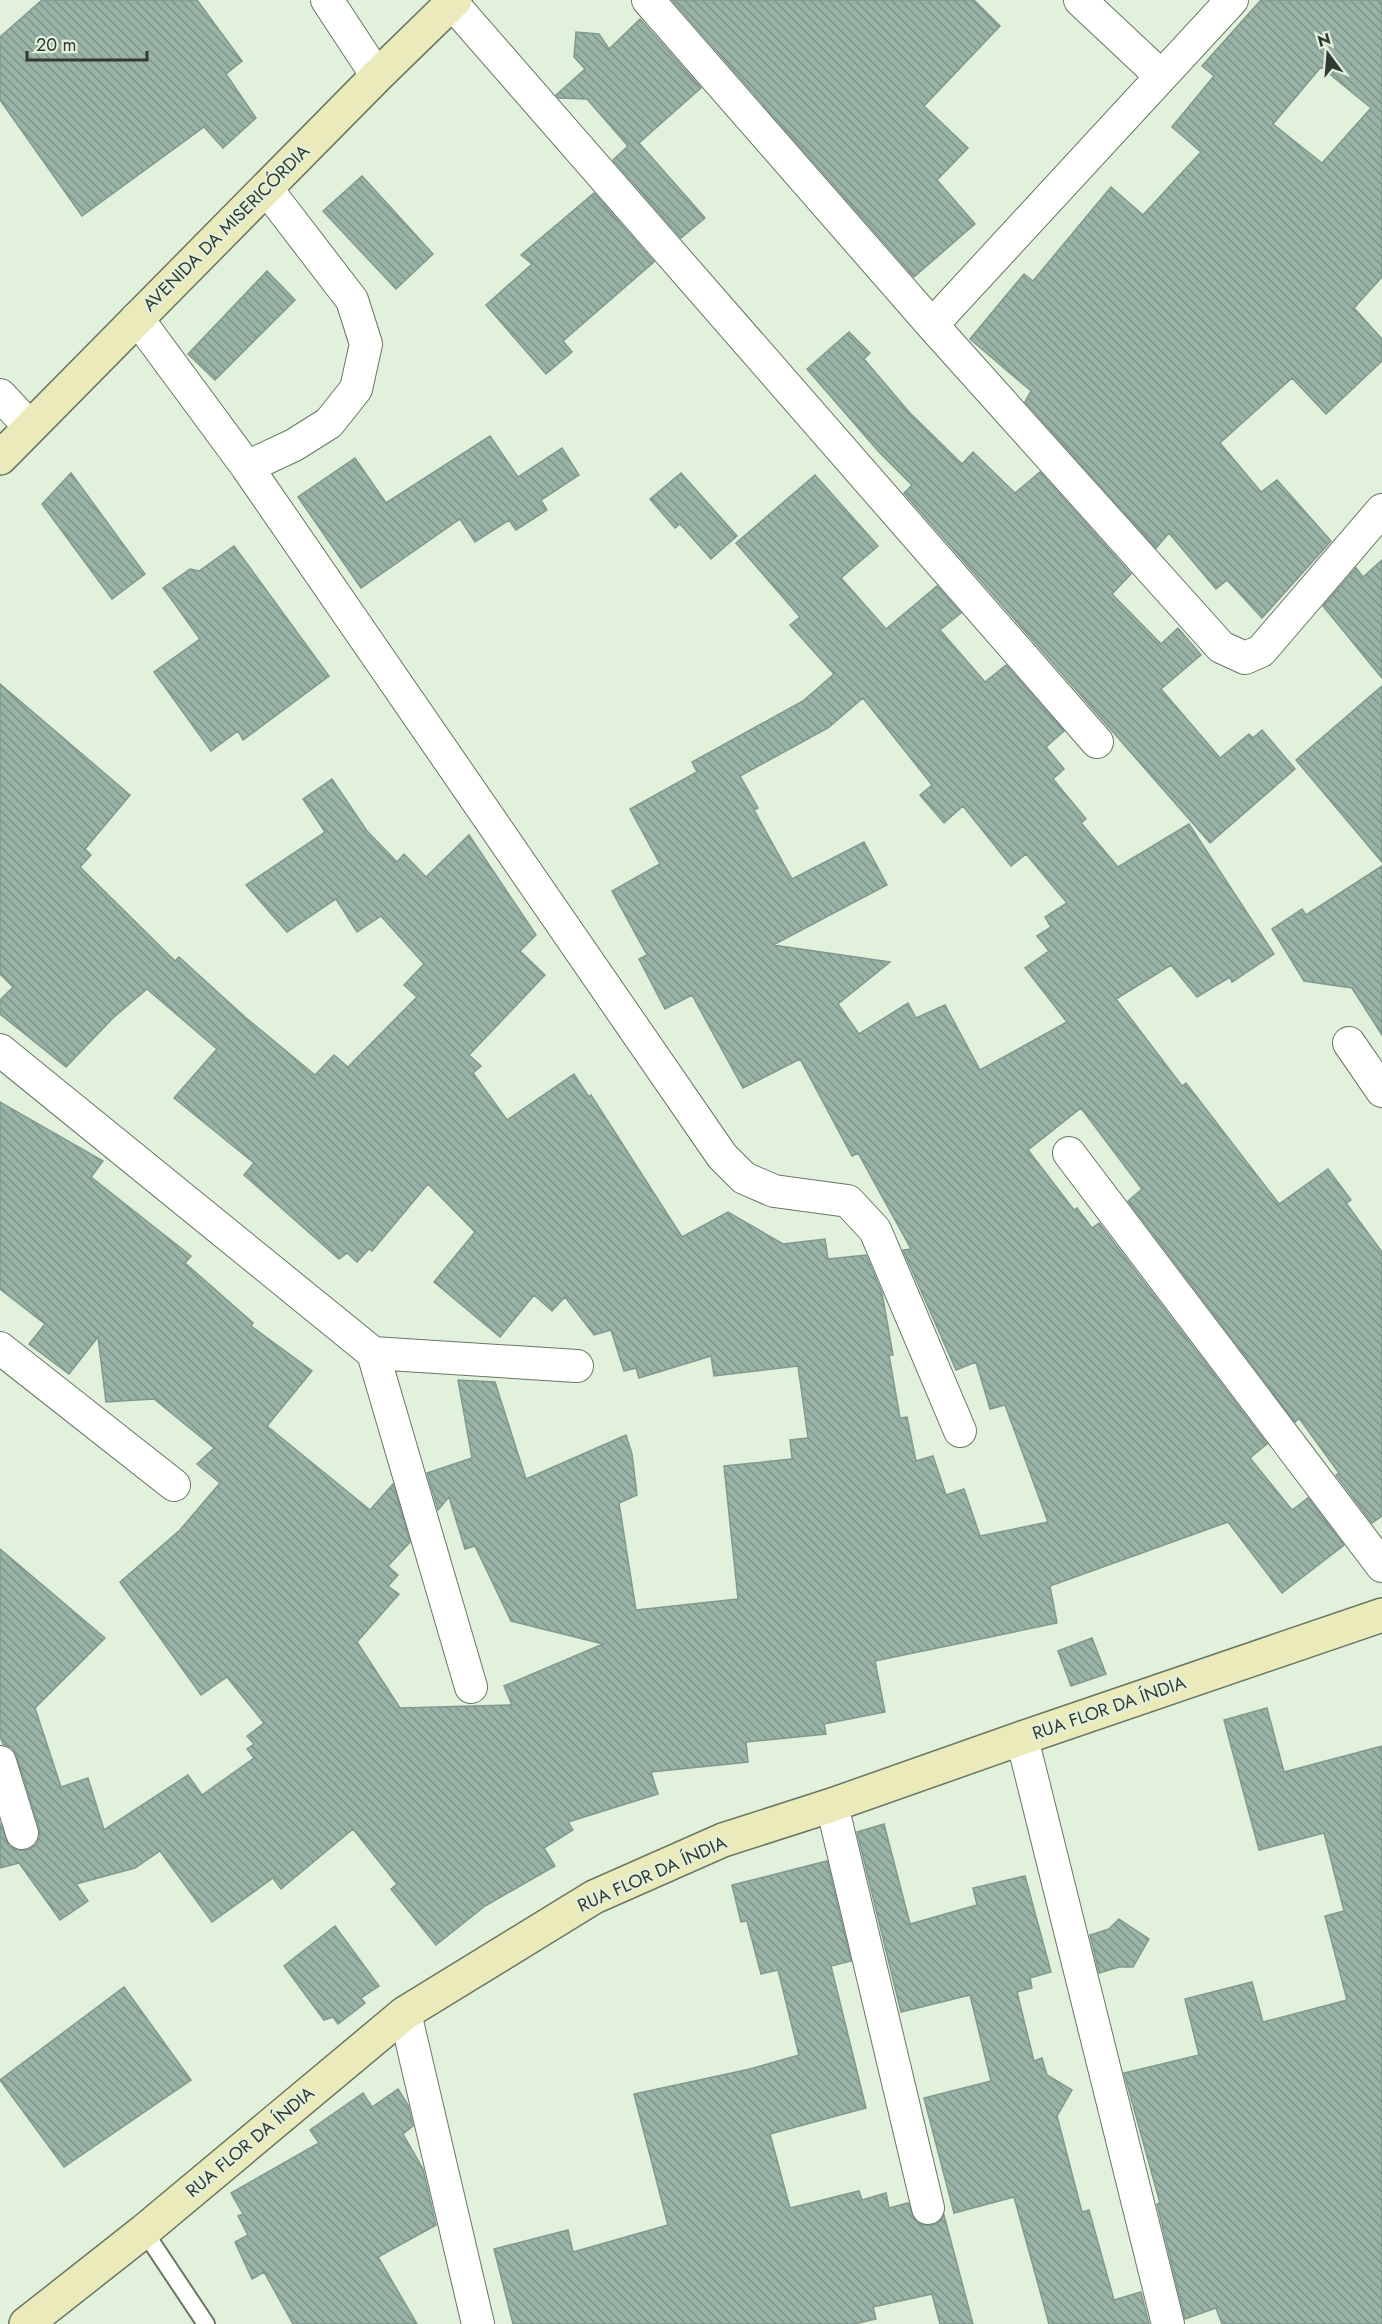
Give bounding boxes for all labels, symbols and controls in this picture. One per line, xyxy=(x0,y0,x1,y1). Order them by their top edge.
scale bar xyxy=(27,24,147,62)
north arrow xyxy=(1298,24,1358,84)
text: N xyxy=(1315,27,1333,53)
text: 20 m xyxy=(36,32,76,58)
street label: AVENIDA DA MISERICÓRDIA xyxy=(137,139,315,317)
street label: RUA FLOR DA ÍNDIA xyxy=(1029,1670,1189,1746)
street label: RUA FLOR DA ÍNDIA xyxy=(573,1829,731,1919)
street label: RUA FLOR DA ÍNDIA xyxy=(180,2080,320,2204)

